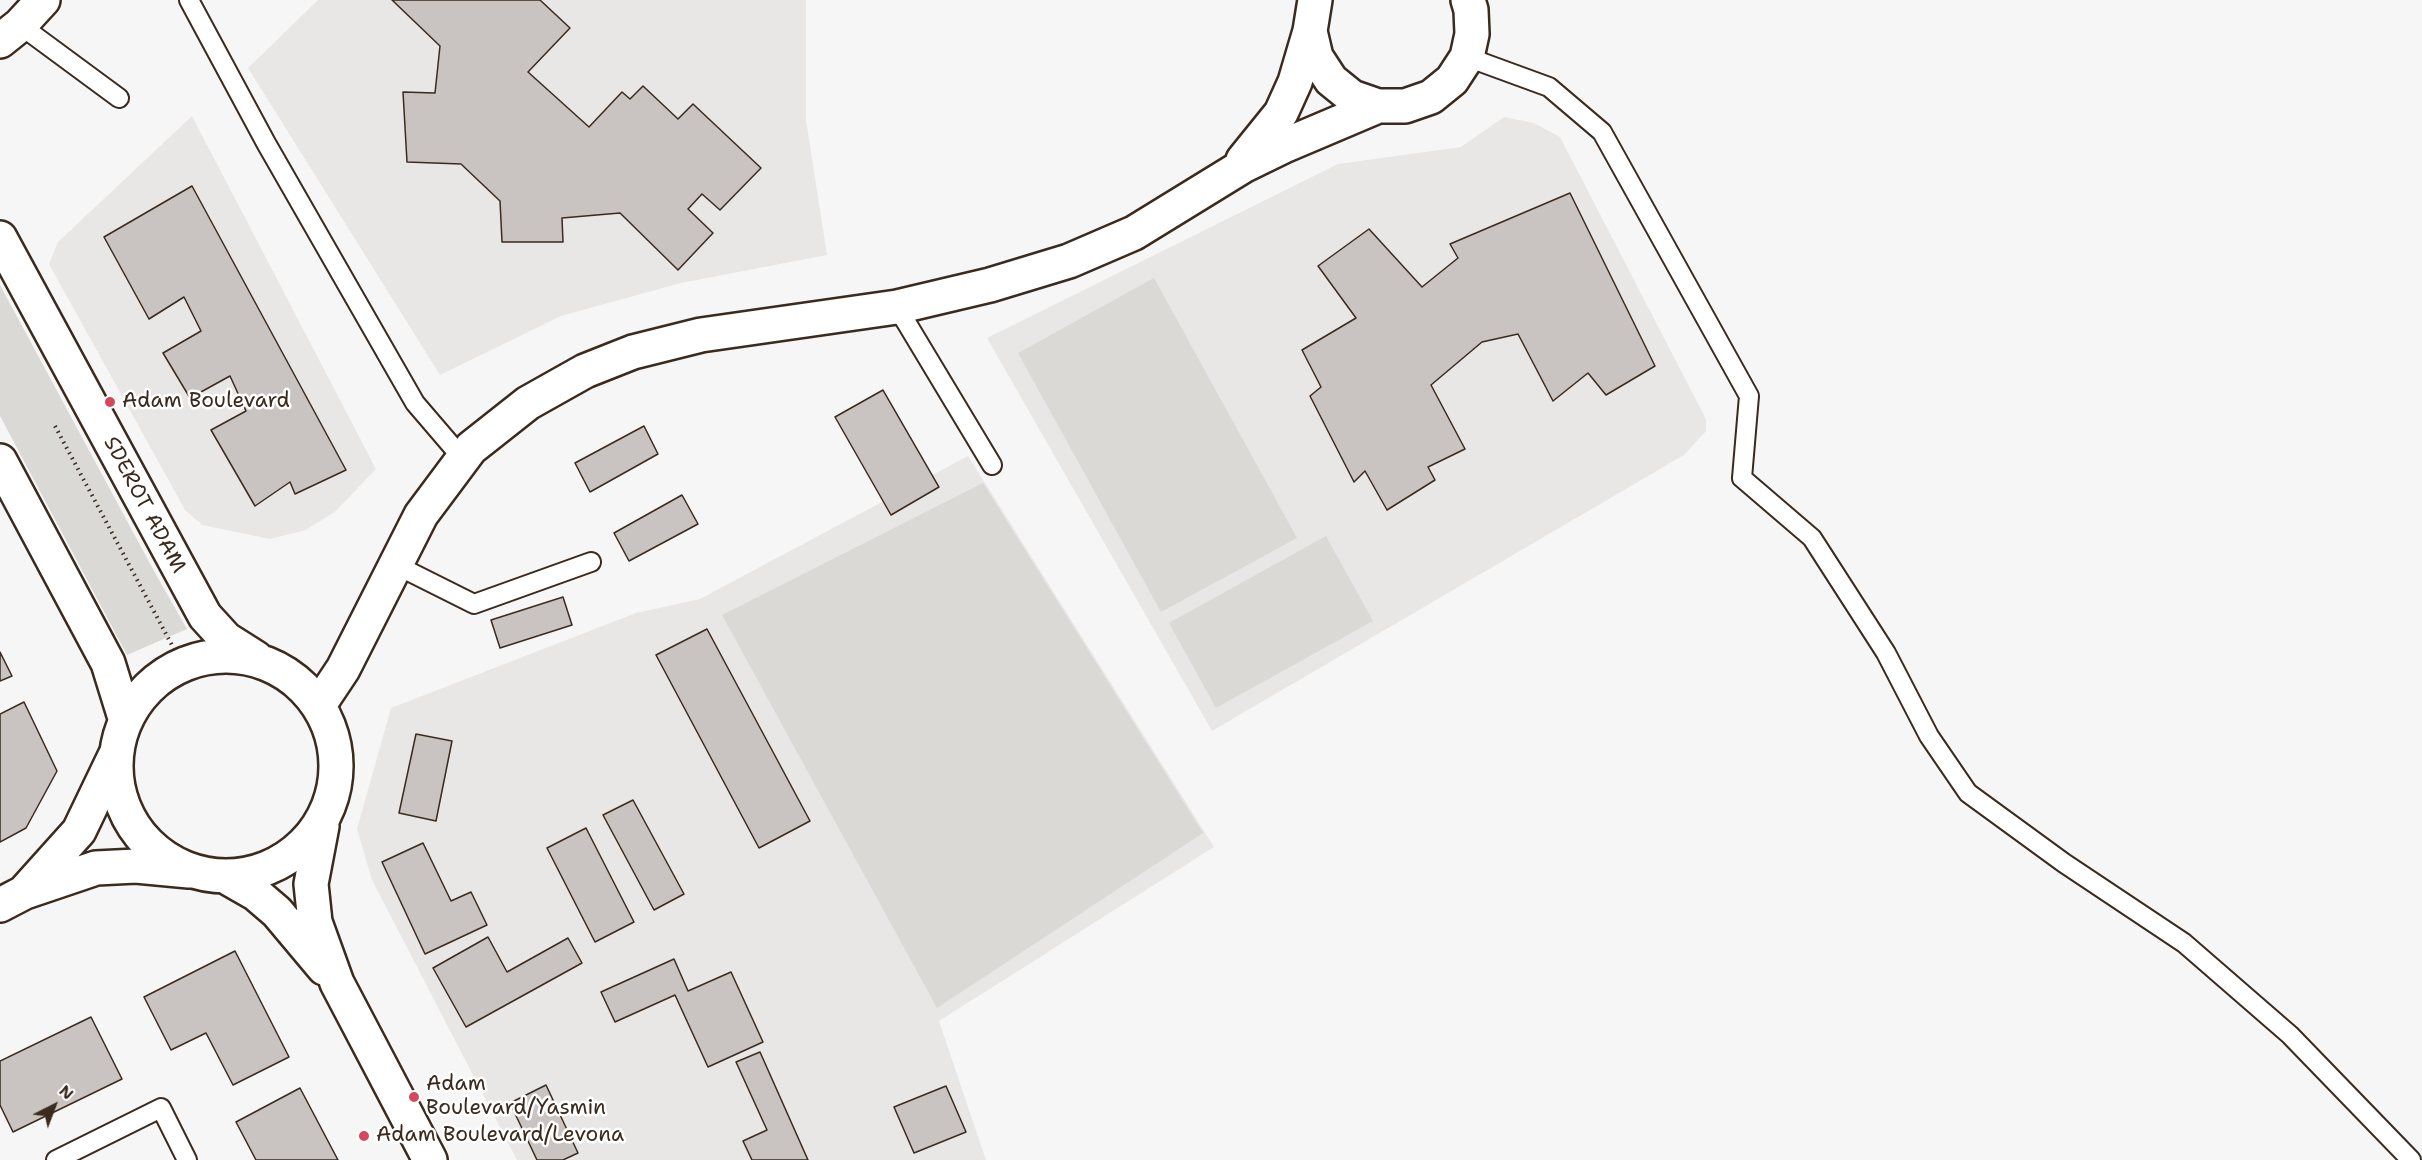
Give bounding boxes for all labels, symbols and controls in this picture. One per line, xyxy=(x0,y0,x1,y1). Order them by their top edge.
place label: Adam Boulevard xyxy=(122,389,290,415)
marker: Adam Boulevard xyxy=(103,395,117,409)
street label: SDEROT ADAM xyxy=(97,432,191,578)
place label: Adam Boulevard/Yasmin xyxy=(426,1072,606,1122)
north arrow xyxy=(24,1076,84,1136)
text: N xyxy=(55,1080,78,1104)
marker: Adam Boulevard/Yasmin xyxy=(407,1090,421,1104)
place label: Adam Boulevard/Levona xyxy=(376,1123,624,1149)
marker: Adam Boulevard/Levona xyxy=(357,1129,371,1143)

